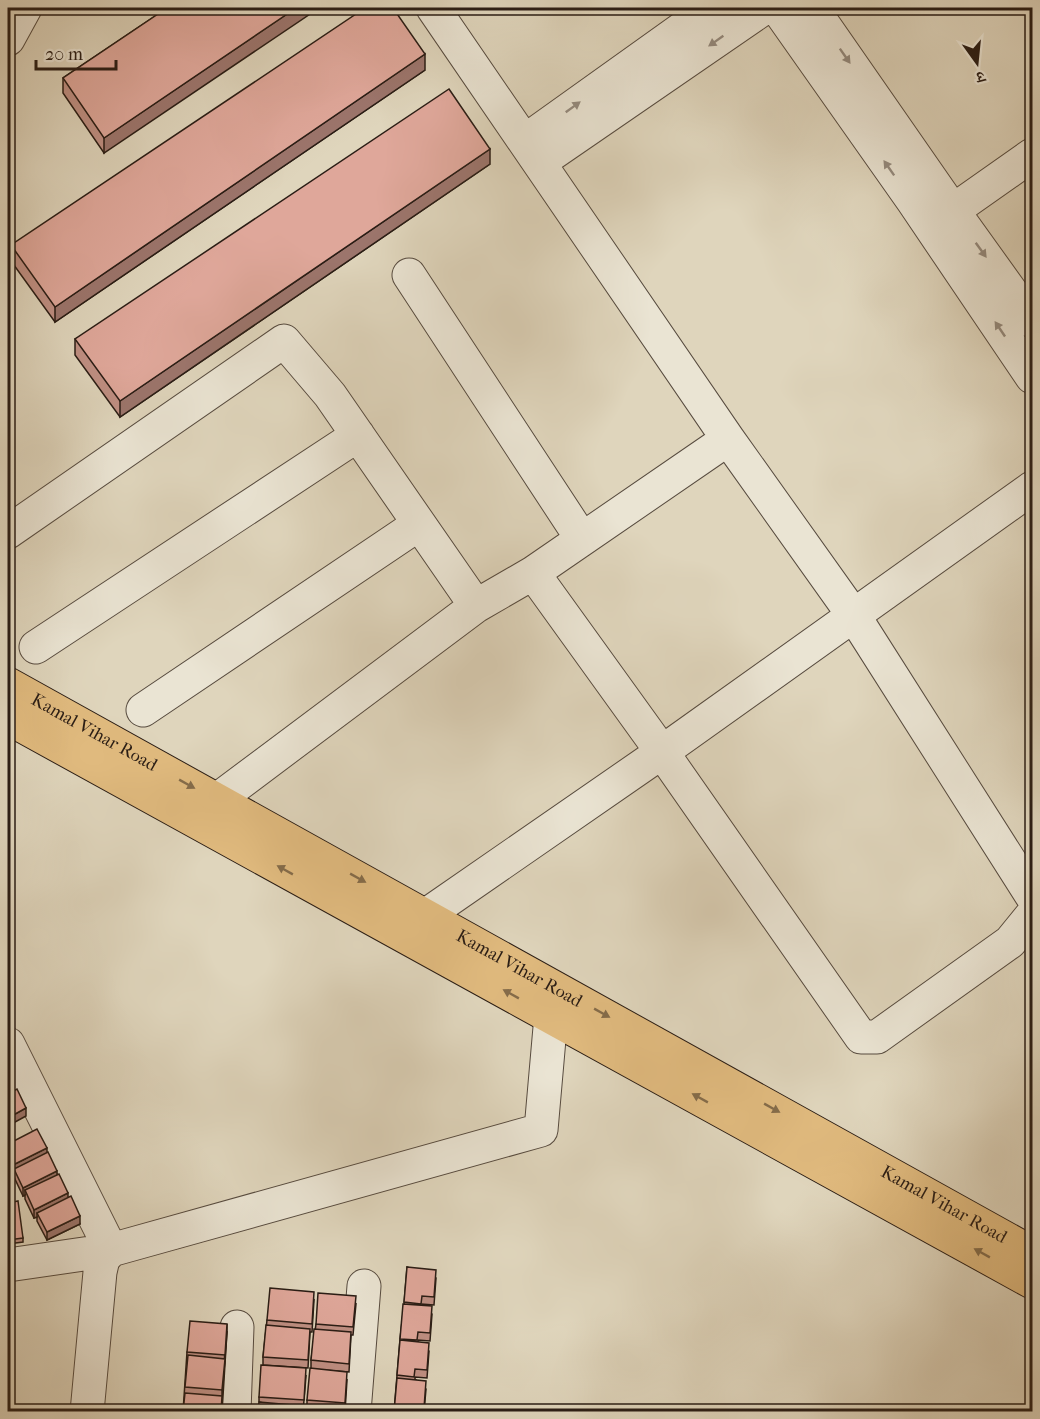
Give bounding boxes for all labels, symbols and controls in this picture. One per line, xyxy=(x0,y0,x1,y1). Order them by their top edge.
scale bar xyxy=(36,33,116,71)
north arrow xyxy=(947,33,1007,93)
one-way arrow xyxy=(708,35,724,46)
text: 20 m xyxy=(45,44,83,65)
one-way arrow xyxy=(839,47,851,63)
text: उ xyxy=(973,67,988,88)
one-way arrow xyxy=(565,101,580,113)
one-way arrow xyxy=(883,160,895,176)
one-way arrow xyxy=(975,241,987,257)
one-way arrow xyxy=(994,320,1005,337)
street label: Kamal Vihar Road xyxy=(28,689,161,776)
one-way arrow xyxy=(179,778,195,789)
one-way arrow xyxy=(276,865,293,875)
one-way arrow xyxy=(350,873,367,883)
street label: Kamal Vihar Road xyxy=(453,925,586,1012)
one-way arrow xyxy=(502,989,519,999)
one-way arrow xyxy=(594,1008,611,1018)
one-way arrow xyxy=(691,1093,708,1103)
one-way arrow xyxy=(764,1103,781,1113)
street label: Kamal Vihar Road xyxy=(878,1161,1011,1248)
one-way arrow xyxy=(973,1248,990,1258)

